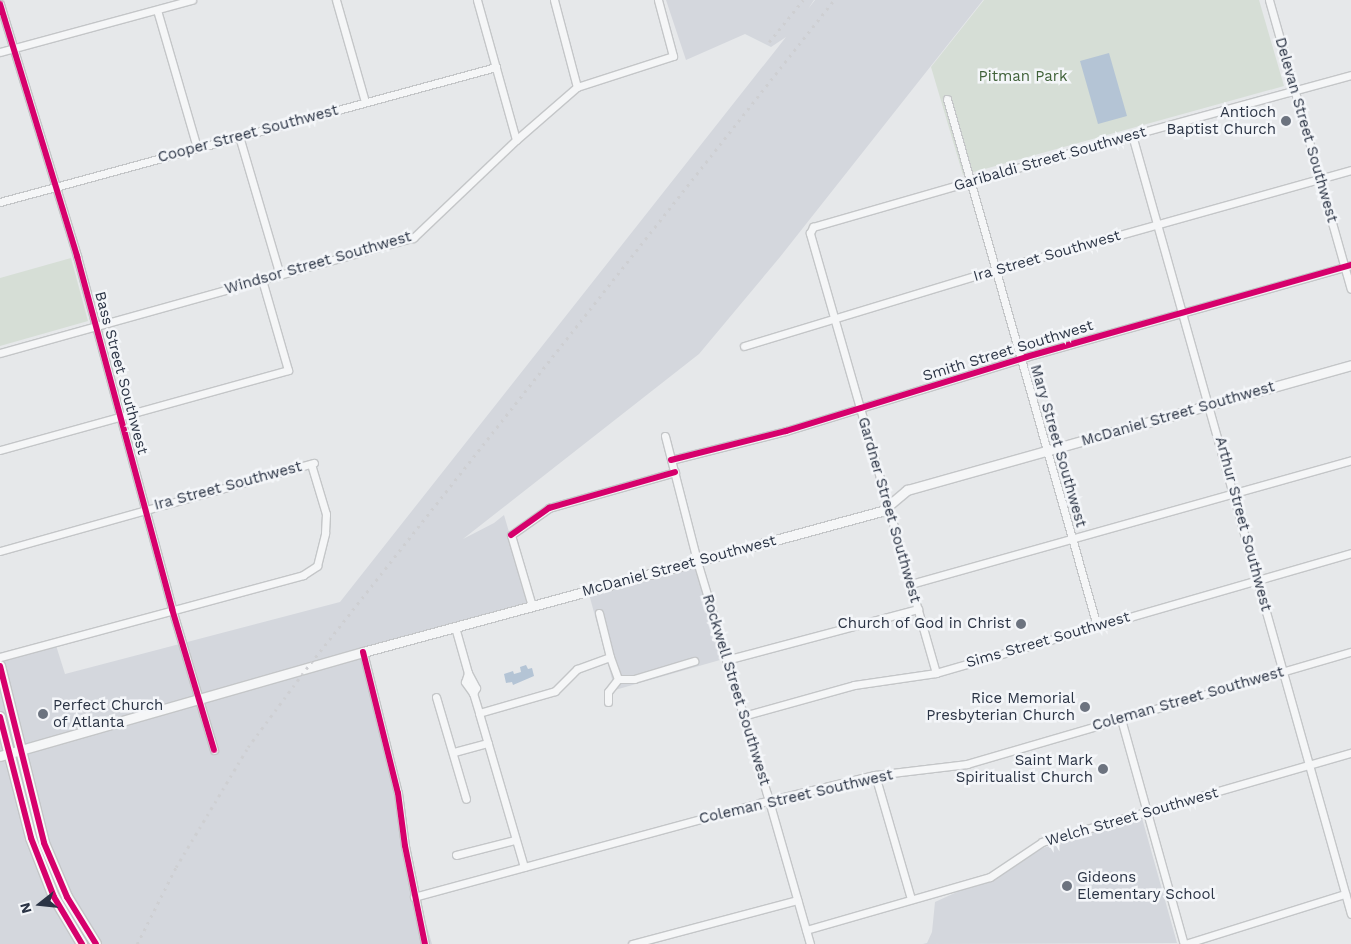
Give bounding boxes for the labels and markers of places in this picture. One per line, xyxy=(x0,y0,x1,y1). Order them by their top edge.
place label: Antioch Baptist Church xyxy=(1166,103,1276,138)
marker: Antioch Baptist Church xyxy=(1280,115,1292,127)
place label: Church of God in Christ xyxy=(837,615,1011,633)
marker: Church of God in Christ xyxy=(1015,618,1027,630)
place label: Rice Memorial Presbyterian Church xyxy=(926,689,1075,724)
place label: Perfect Church of Atlanta xyxy=(53,696,163,731)
marker: Rice Memorial Presbyterian Church xyxy=(1079,701,1091,713)
marker: Perfect Church of Atlanta xyxy=(37,708,49,720)
place label: Saint Mark Spiritualist Church xyxy=(956,751,1093,786)
marker: Saint Mark Spiritualist Church xyxy=(1097,763,1109,775)
place label: Gideons Elementary School xyxy=(1077,868,1216,903)
marker: Gideons Elementary School xyxy=(1061,880,1073,892)

